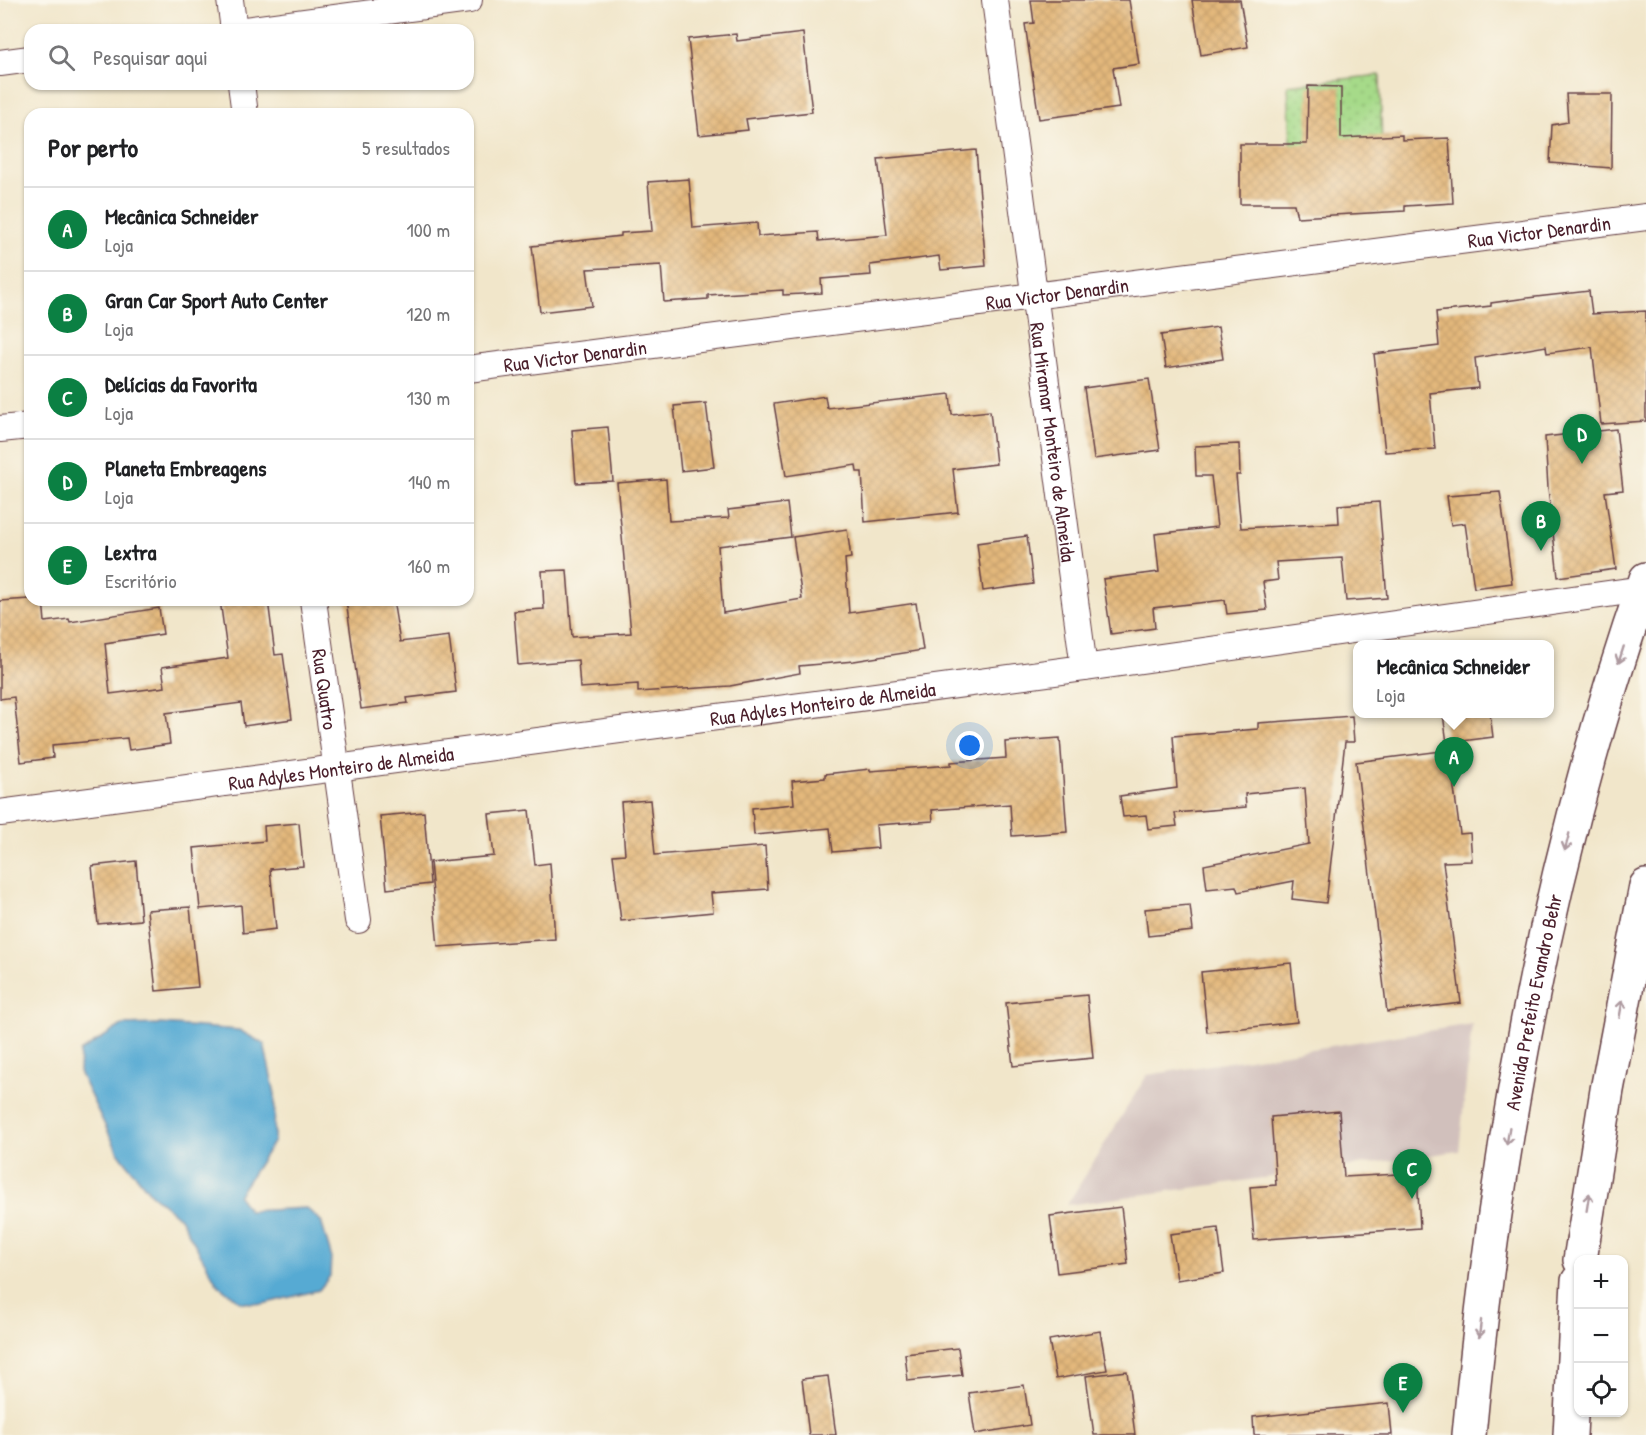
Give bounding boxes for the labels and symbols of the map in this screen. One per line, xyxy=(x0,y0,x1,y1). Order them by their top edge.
street label: Rua Victor Denardin xyxy=(1466,208,1612,253)
street label: Rua Victor Denardin xyxy=(984,270,1130,316)
street label: Rua Miramar Monteiro de Almeida xyxy=(1025,321,1083,564)
street label: Rua Victor Denardin xyxy=(502,333,648,378)
pin: D xyxy=(1562,414,1602,464)
pin: B xyxy=(1522,502,1560,551)
one-way arrow xyxy=(1615,645,1626,664)
street label: Rua Quatro xyxy=(307,647,345,731)
street label: Rua Adyles Monteiro de Almeida xyxy=(708,674,937,731)
your location xyxy=(955,731,984,760)
pin: A xyxy=(1434,738,1474,787)
street label: Rua Adyles Monteiro de Almeida xyxy=(227,739,455,796)
one-way arrow xyxy=(1561,832,1572,851)
street label: Avenida Prefeito Evandro Behr xyxy=(1498,891,1568,1112)
one-way arrow xyxy=(1616,1000,1627,1020)
one-way arrow xyxy=(1502,1126,1513,1145)
pin: C xyxy=(1392,1150,1432,1199)
one-way arrow xyxy=(1583,1192,1594,1212)
one-way arrow xyxy=(1475,1319,1486,1338)
pin: E xyxy=(1384,1364,1422,1413)

